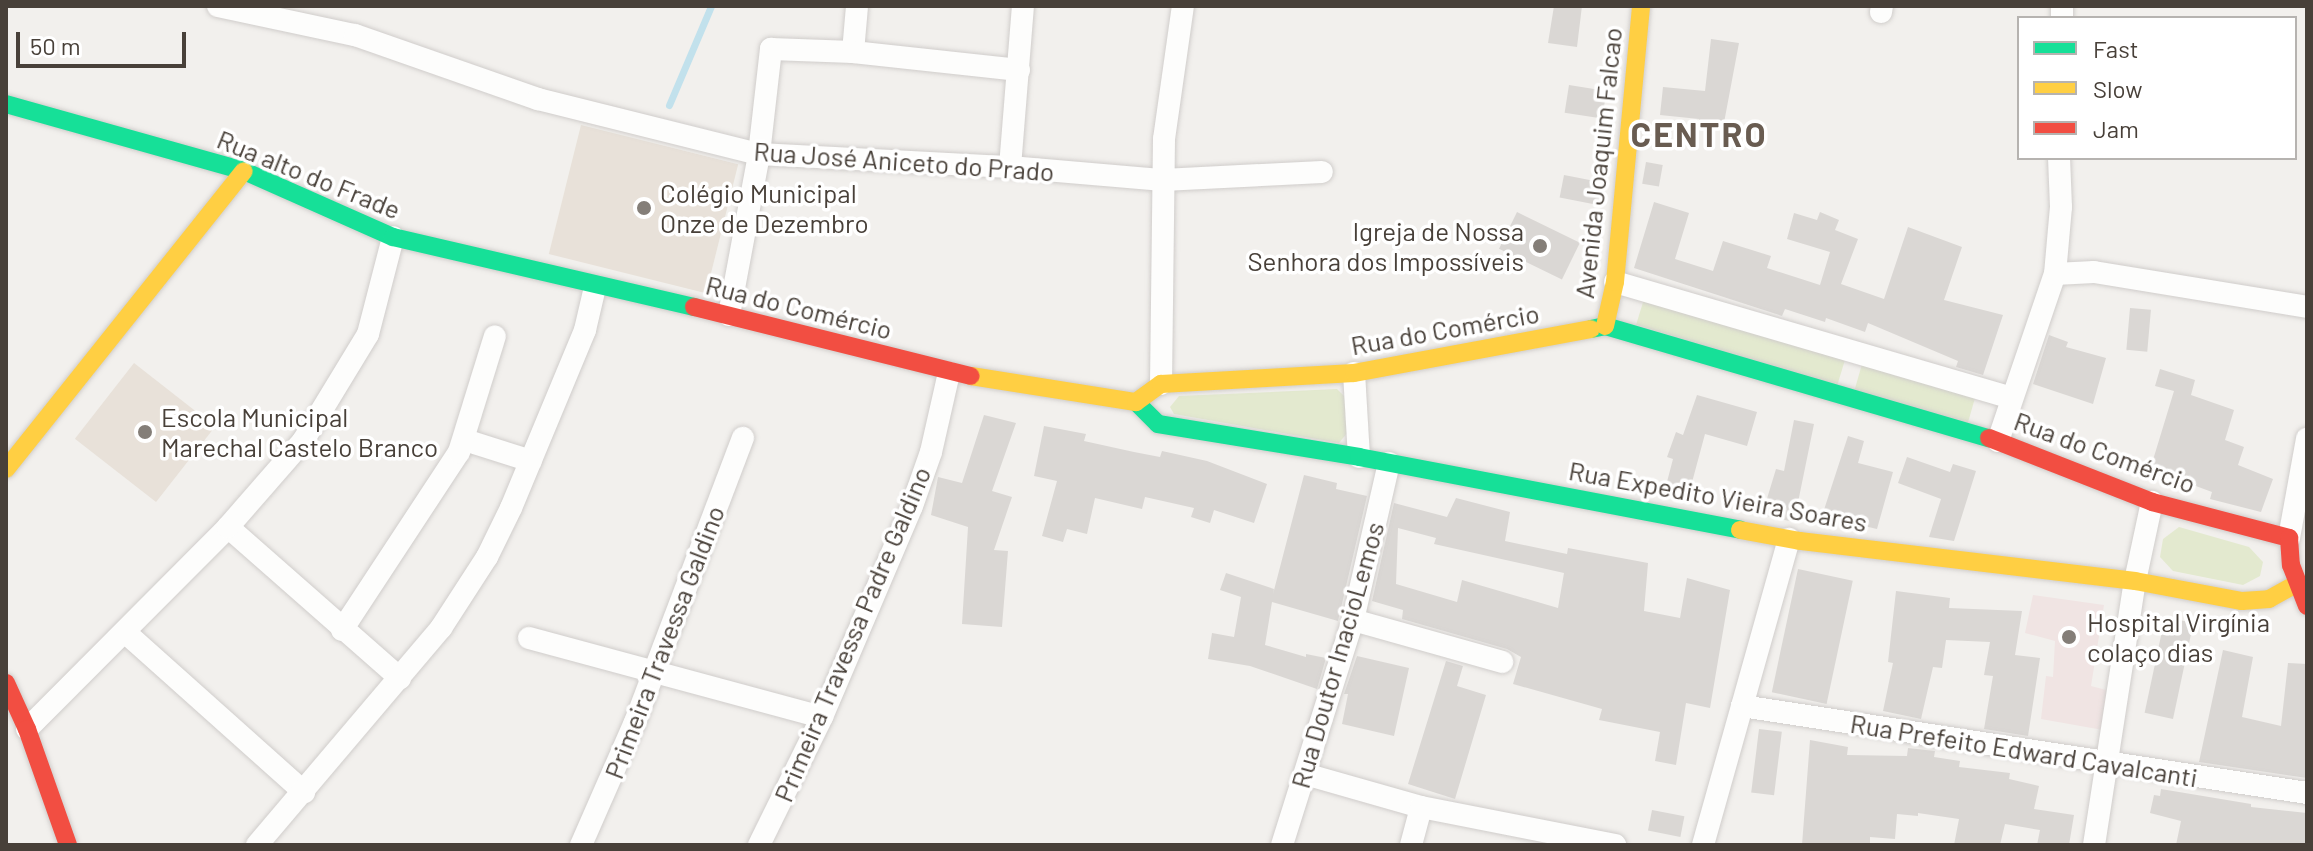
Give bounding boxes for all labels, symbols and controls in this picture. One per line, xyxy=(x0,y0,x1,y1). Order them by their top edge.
scale bar xyxy=(20,16,190,66)
legend xyxy=(2017,16,2297,160)
street label: Avenida Joaquim Falcao xyxy=(1568,26,1628,300)
text: 50 m xyxy=(30,31,81,60)
text: Fast xyxy=(2093,34,2138,63)
text: Slow xyxy=(2093,74,2142,103)
district label: CENTRO xyxy=(1630,114,1768,154)
text: Jam xyxy=(2093,114,2139,143)
street label: Rua alto do Frade xyxy=(213,123,405,225)
street label: Rua José Aniceto do Prado xyxy=(753,135,1055,187)
place label: Colégio Municipal Onze de Dezembro xyxy=(660,177,869,238)
marker: Colégio Municipal Onze de Dezembro xyxy=(635,199,653,217)
place label: Igreja de Nossa Senhora dos Impossíveis xyxy=(1247,215,1524,276)
marker: Igreja de Nossa Senhora dos Impossíveis xyxy=(1531,237,1549,255)
street label: Rua do Comércio xyxy=(703,269,895,345)
street label: Rua do Comércio xyxy=(1348,297,1542,361)
place label: Escola Municipal Marechal Castelo Branco xyxy=(161,401,438,462)
street label: Rua do Comércio xyxy=(2010,405,2200,499)
marker: Escola Municipal Marechal Castelo Branco xyxy=(136,423,154,441)
street label: Rua Expedito Vieira Soares xyxy=(1566,454,1870,538)
street label: Primeira Travessa Padre Galdino xyxy=(767,462,937,806)
street label: Primeira Travessa Galdino xyxy=(598,501,730,783)
street label: Rua Doutor InacioLemos xyxy=(1284,518,1390,792)
place label: Hospital Virgínia colaço dias xyxy=(2087,606,2270,668)
marker: Hospital Virgínia colaço dias xyxy=(2058,626,2080,648)
street label: Rua Prefeito Edward Cavalcanti xyxy=(1848,707,2200,793)

